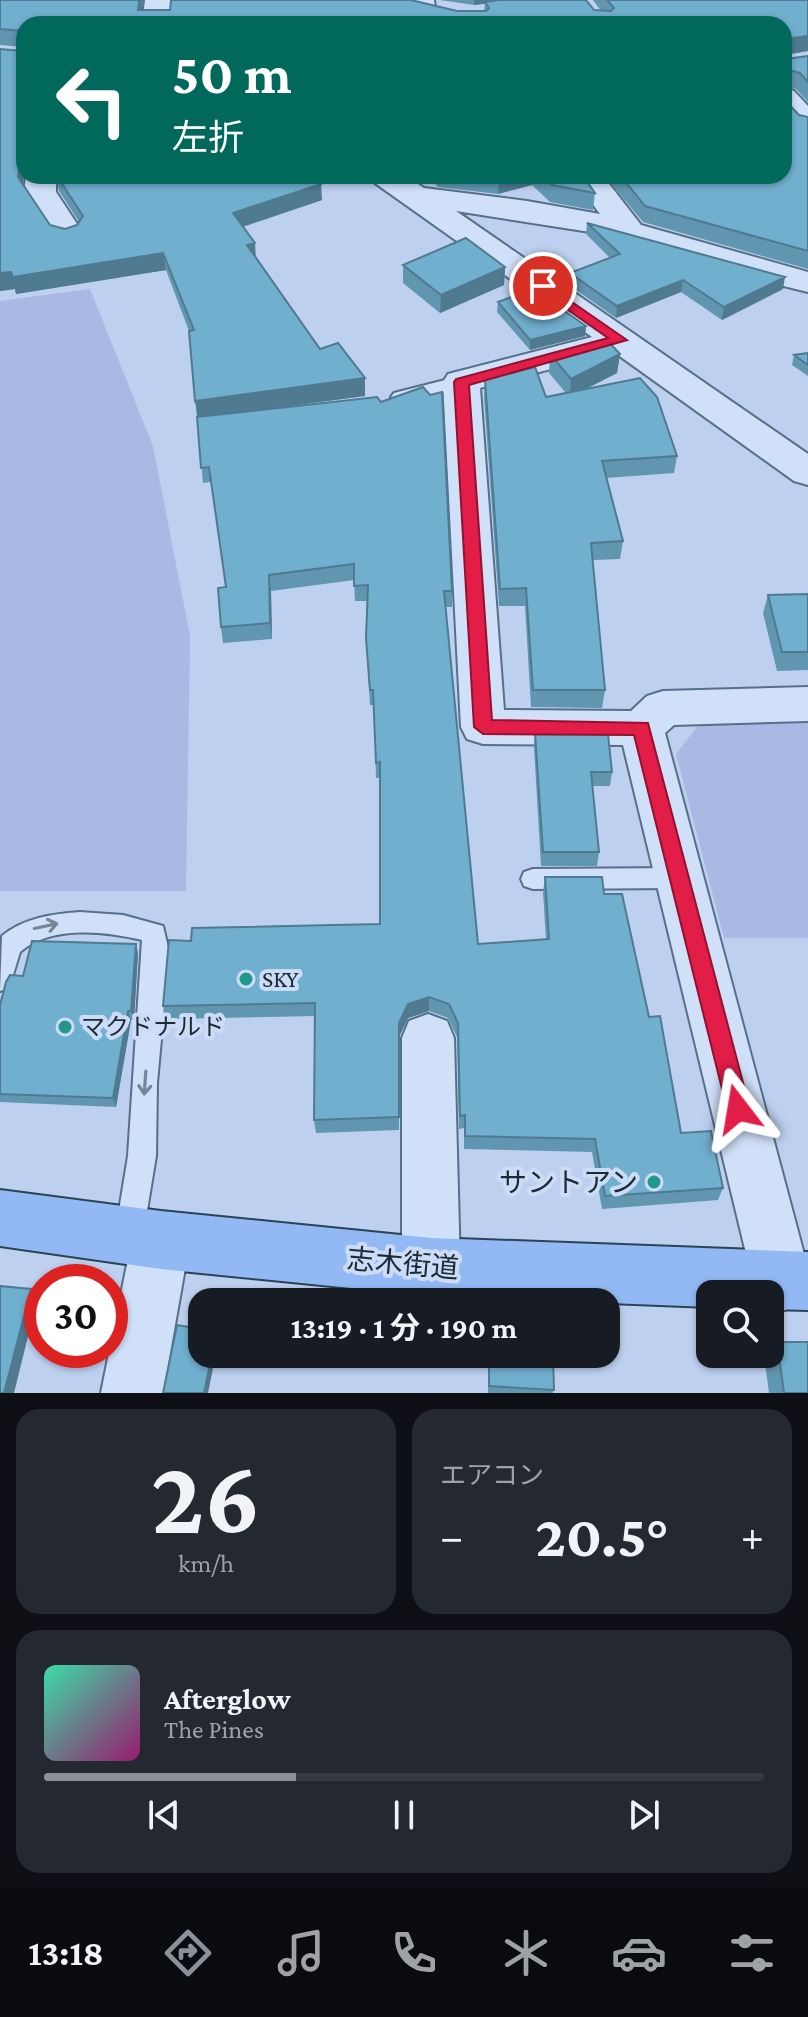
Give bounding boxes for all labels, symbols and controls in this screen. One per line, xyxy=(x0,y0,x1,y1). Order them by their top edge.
text: 50 m xyxy=(172,43,292,105)
icon: left xyxy=(40,48,144,152)
text: 左折 xyxy=(172,118,244,158)
pin xyxy=(509,252,577,320)
icon: arrive xyxy=(521,264,565,308)
one-way arrow xyxy=(33,918,59,933)
place label: SKY xyxy=(262,965,299,992)
marker: SKY xyxy=(237,970,255,988)
place label: マクドナルド xyxy=(81,1013,225,1040)
marker: マクドナルド xyxy=(56,1018,74,1036)
position arrow xyxy=(696,1067,780,1151)
one-way arrow xyxy=(137,1069,152,1096)
place label: サントアン xyxy=(499,1167,638,1198)
marker: サントアン xyxy=(645,1173,663,1191)
street label: 志木街道 xyxy=(346,1243,460,1284)
speed limit sign: 30 xyxy=(24,1264,128,1368)
map controls xyxy=(696,1280,784,1368)
button: search xyxy=(696,1280,784,1368)
text: 13:19 · 1 分 · 190 m xyxy=(291,1311,517,1344)
text: 26 xyxy=(151,1439,261,1554)
text: エアコン xyxy=(440,1461,544,1490)
text: 20.5° xyxy=(535,1502,669,1569)
text: − xyxy=(440,1512,463,1560)
text: + xyxy=(741,1512,764,1560)
text: km/h xyxy=(178,1549,234,1578)
text: Afterglow xyxy=(164,1682,291,1715)
text: The Pines xyxy=(164,1715,264,1744)
icon: previous xyxy=(142,1793,186,1837)
icon: pause xyxy=(382,1793,426,1837)
icon: next xyxy=(622,1793,666,1837)
icon: directions xyxy=(160,1925,216,1981)
icon: music xyxy=(273,1925,329,1981)
icon: phone xyxy=(386,1925,442,1981)
icon: climate xyxy=(498,1925,554,1981)
icon: car xyxy=(611,1925,667,1981)
icon: filters xyxy=(724,1925,780,1981)
text: 13:18 xyxy=(28,1933,104,1973)

